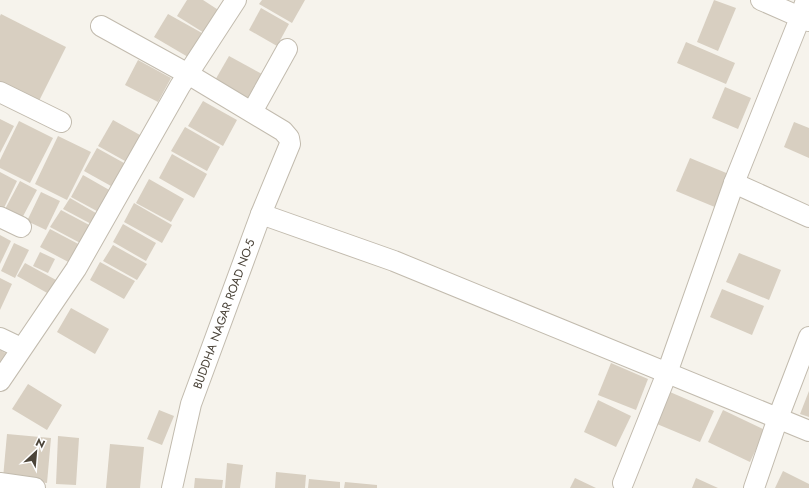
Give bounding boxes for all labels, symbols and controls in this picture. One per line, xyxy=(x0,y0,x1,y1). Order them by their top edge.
street label: BUDDHA NAGAR ROAD NO-5 xyxy=(188,236,260,391)
north arrow xyxy=(16,432,56,472)
text: N xyxy=(33,434,48,452)

